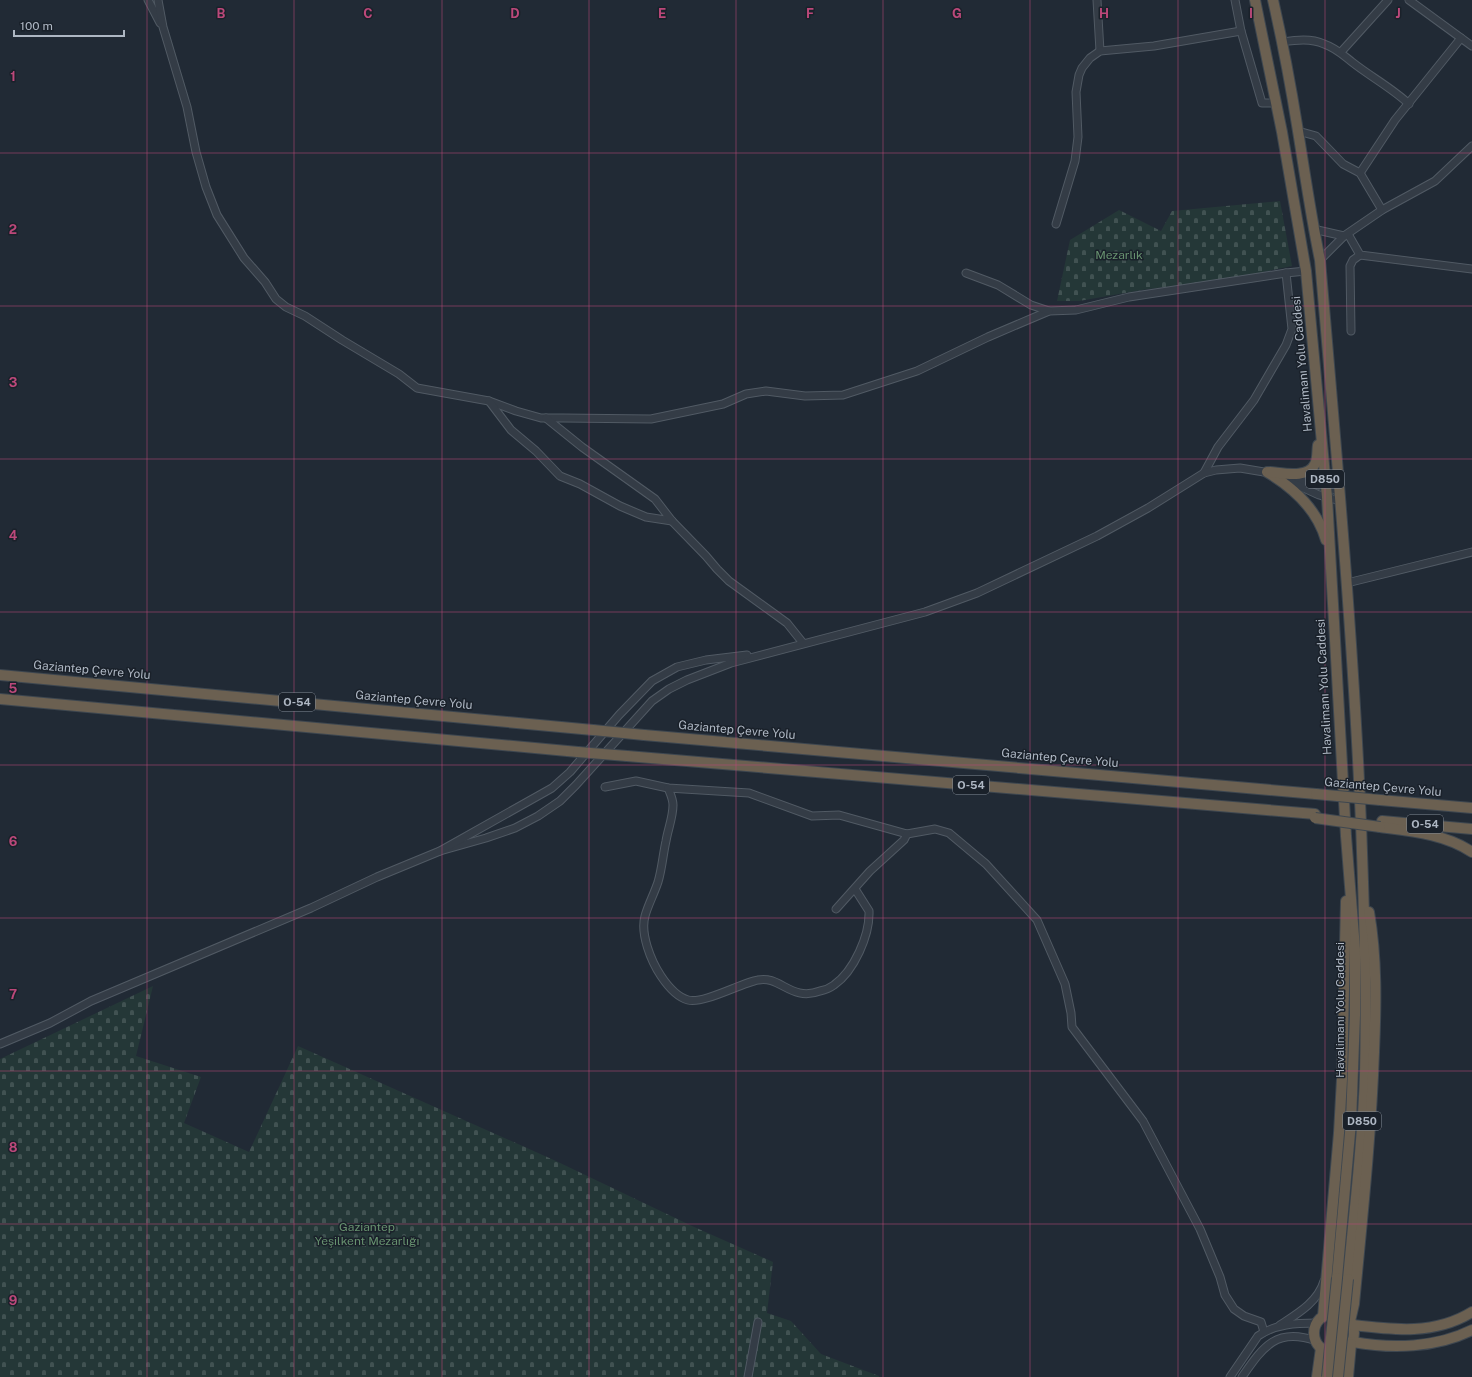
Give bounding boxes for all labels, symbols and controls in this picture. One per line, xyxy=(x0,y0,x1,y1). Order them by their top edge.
text: B xyxy=(217,6,226,21)
text: C xyxy=(363,6,373,21)
text: D xyxy=(510,6,520,21)
text: E xyxy=(658,6,666,21)
text: F xyxy=(806,6,814,21)
text: G xyxy=(952,6,962,21)
text: H xyxy=(1099,6,1109,21)
text: I xyxy=(1249,6,1253,21)
text: J xyxy=(1395,6,1401,21)
scale bar xyxy=(14,12,124,38)
text: 100 m xyxy=(20,19,53,33)
text: 1 xyxy=(10,69,16,84)
text: 2 xyxy=(9,222,17,237)
park label: Mezarlık xyxy=(1095,248,1143,262)
street label: Havalimanı Yolu Caddesi xyxy=(1289,296,1315,432)
text: 3 xyxy=(9,375,18,390)
road number: D850 xyxy=(1306,470,1344,488)
text: 4 xyxy=(9,528,18,543)
street label: Havalimanı Yolu Caddesi xyxy=(1313,619,1335,755)
street label: Gaziantep Çevre Yolu xyxy=(33,658,151,682)
text: 5 xyxy=(9,681,18,696)
street label: Gaziantep Çevre Yolu xyxy=(355,688,473,712)
road number: O-54 xyxy=(279,693,315,711)
street label: Gaziantep Çevre Yolu xyxy=(678,718,796,742)
street label: Gaziantep Çevre Yolu xyxy=(1001,746,1119,770)
street label: Gaziantep Çevre Yolu xyxy=(1324,775,1442,799)
road number: O-54 xyxy=(953,776,989,794)
road number: O-54 xyxy=(1407,815,1443,833)
text: 6 xyxy=(9,834,18,849)
street label: Havalimanı Yolu Caddesi xyxy=(1333,942,1347,1078)
text: 7 xyxy=(9,987,17,1002)
road number: D850 xyxy=(1343,1112,1381,1130)
text: 8 xyxy=(9,1140,18,1155)
park label: Gaziantep Yeşilkent Mezarlığı xyxy=(315,1220,419,1248)
text: 9 xyxy=(9,1293,17,1308)

